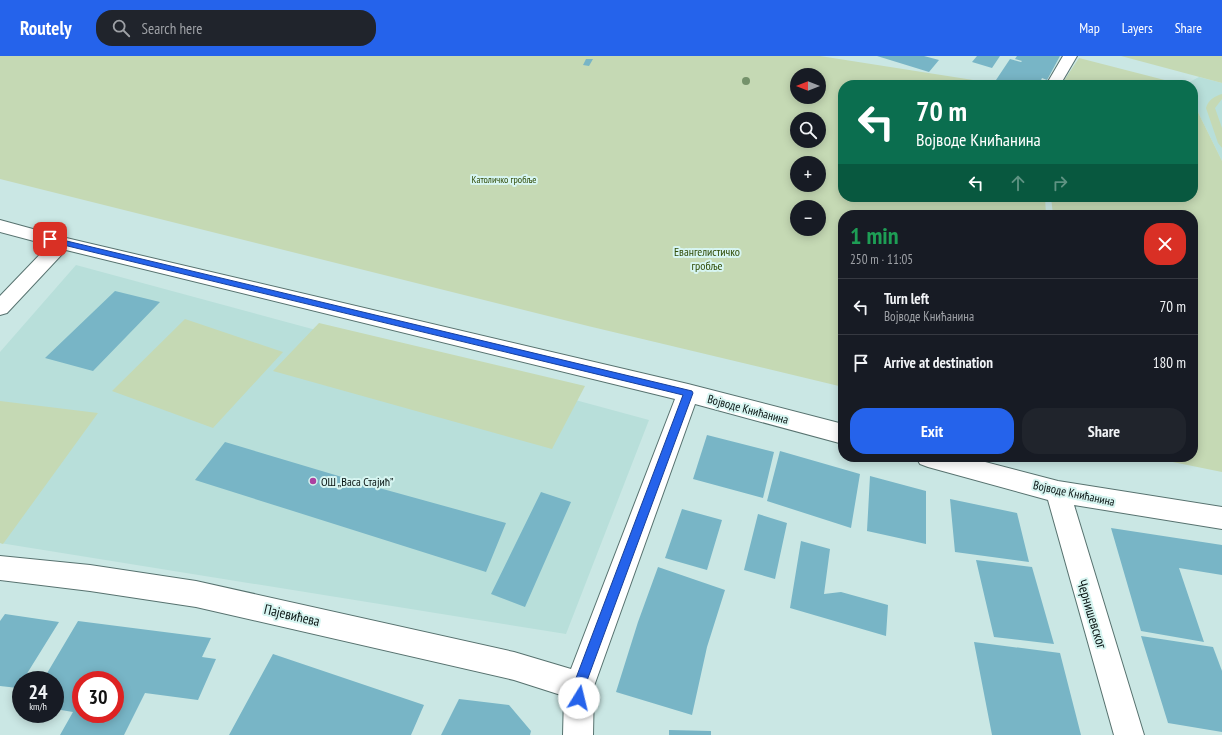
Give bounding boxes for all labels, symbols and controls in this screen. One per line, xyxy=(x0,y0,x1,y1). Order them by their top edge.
search box xyxy=(96,10,376,46)
text: Routely xyxy=(20,16,72,40)
icon: search xyxy=(110,17,132,39)
text: Search here xyxy=(142,19,203,38)
text: Map xyxy=(1079,19,1100,37)
text: Layers xyxy=(1122,19,1153,37)
text: Share xyxy=(1175,19,1202,37)
north arrow xyxy=(790,68,826,104)
map controls xyxy=(790,68,826,236)
text: 70 m xyxy=(916,92,967,129)
icon: left xyxy=(850,96,902,148)
button: search xyxy=(790,112,826,148)
text: Војводе Книћанина xyxy=(916,128,1041,151)
button: + xyxy=(790,156,826,192)
icon: left xyxy=(965,172,987,194)
icon: ahead xyxy=(1007,172,1029,194)
icon: right xyxy=(1049,172,1071,194)
park label: Католичко гробље xyxy=(472,173,536,186)
button: − xyxy=(790,200,826,236)
text: 1 min xyxy=(850,220,898,251)
pin xyxy=(33,222,67,256)
button: close xyxy=(1144,223,1186,265)
icon: arrive xyxy=(39,228,61,250)
park label: Евангелистичко гробље xyxy=(674,244,740,273)
text: 250 m · 11:05 xyxy=(850,251,913,268)
text: Turn left xyxy=(884,289,929,308)
icon: left xyxy=(850,296,872,318)
text: 70 m xyxy=(1160,297,1186,316)
text: Војводе Книћанина xyxy=(884,308,974,325)
icon: arrive xyxy=(850,352,872,374)
text: Arrive at destination xyxy=(884,353,993,372)
text: 180 m xyxy=(1153,353,1186,372)
street label: Војводе Книћанина xyxy=(706,391,790,427)
button: Exit xyxy=(850,408,1014,454)
button: Share xyxy=(1022,408,1186,454)
place label: ОШ „Васа Стајић” xyxy=(321,474,394,489)
marker: ОШ „Васа Стајић” xyxy=(308,476,318,486)
street label: Војводе Книћанина xyxy=(1032,477,1116,509)
street label: Чернишевског xyxy=(1073,577,1111,651)
street label: Пајевићева xyxy=(262,600,322,630)
speed limit sign: 30 xyxy=(72,671,124,723)
position arrow xyxy=(558,677,600,719)
text: 24 xyxy=(28,679,48,705)
text: km/h xyxy=(29,700,47,713)

